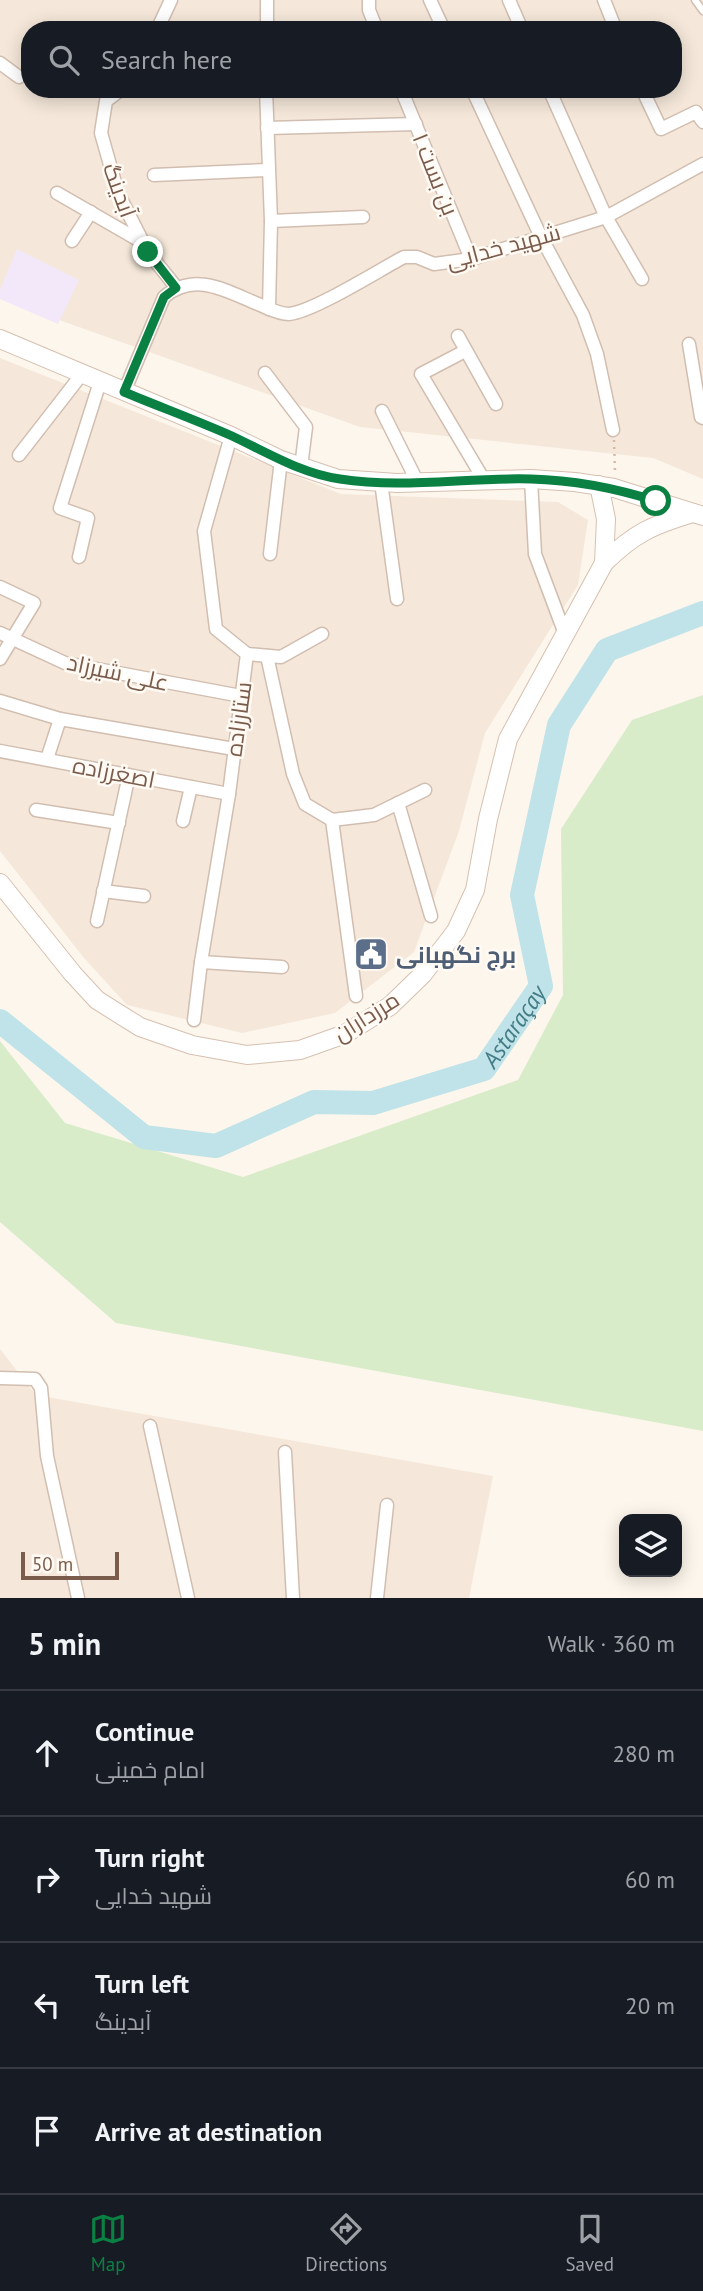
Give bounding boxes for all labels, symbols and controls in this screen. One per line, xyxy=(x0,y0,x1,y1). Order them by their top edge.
search box xyxy=(21,21,682,98)
icon: search xyxy=(45,41,83,79)
text: Search here xyxy=(101,43,232,76)
street label: بن بست ۱ xyxy=(406,129,466,219)
street label: آبدینگ xyxy=(97,159,143,221)
street label: شهید خدایی xyxy=(443,217,563,275)
route end xyxy=(132,236,163,267)
route start xyxy=(640,485,671,516)
street label: علی شیرزاد xyxy=(65,647,171,697)
street label: ستارزاده xyxy=(218,680,258,758)
street label: اصغرزاده xyxy=(70,750,158,794)
public building icon: برج نگهبانی xyxy=(352,935,390,973)
place label: برج نگهبانی xyxy=(396,940,516,971)
water label: Astaraçay xyxy=(474,978,553,1074)
street label: مرزداران xyxy=(328,984,404,1048)
map controls xyxy=(619,1514,682,1577)
button: layers xyxy=(619,1514,682,1577)
scale bar xyxy=(21,1549,119,1581)
text: 50 m xyxy=(32,1552,73,1576)
text: 5 min xyxy=(28,1624,101,1663)
text: Walk · 360 m xyxy=(548,1629,675,1658)
text: Continue xyxy=(95,1715,194,1748)
icon: ahead xyxy=(28,1734,66,1772)
text: 280 m xyxy=(613,1739,675,1768)
text: امام خمینی xyxy=(95,1755,205,1784)
text: Turn right xyxy=(95,1841,204,1874)
icon: right xyxy=(28,1860,66,1898)
text: 60 m xyxy=(625,1865,675,1894)
text: شهید خدایی xyxy=(95,1881,212,1910)
text: Turn left xyxy=(95,1967,189,2000)
icon: left xyxy=(28,1986,66,2024)
text: 20 m xyxy=(625,1991,675,2020)
text: آبدینگ xyxy=(95,2007,151,2036)
icon: arrive xyxy=(28,2112,66,2150)
text: Arrive at destination xyxy=(95,2115,322,2148)
tab: Map xyxy=(89,2210,127,2276)
tab: Directions xyxy=(305,2210,387,2276)
tab: Saved xyxy=(566,2210,614,2276)

